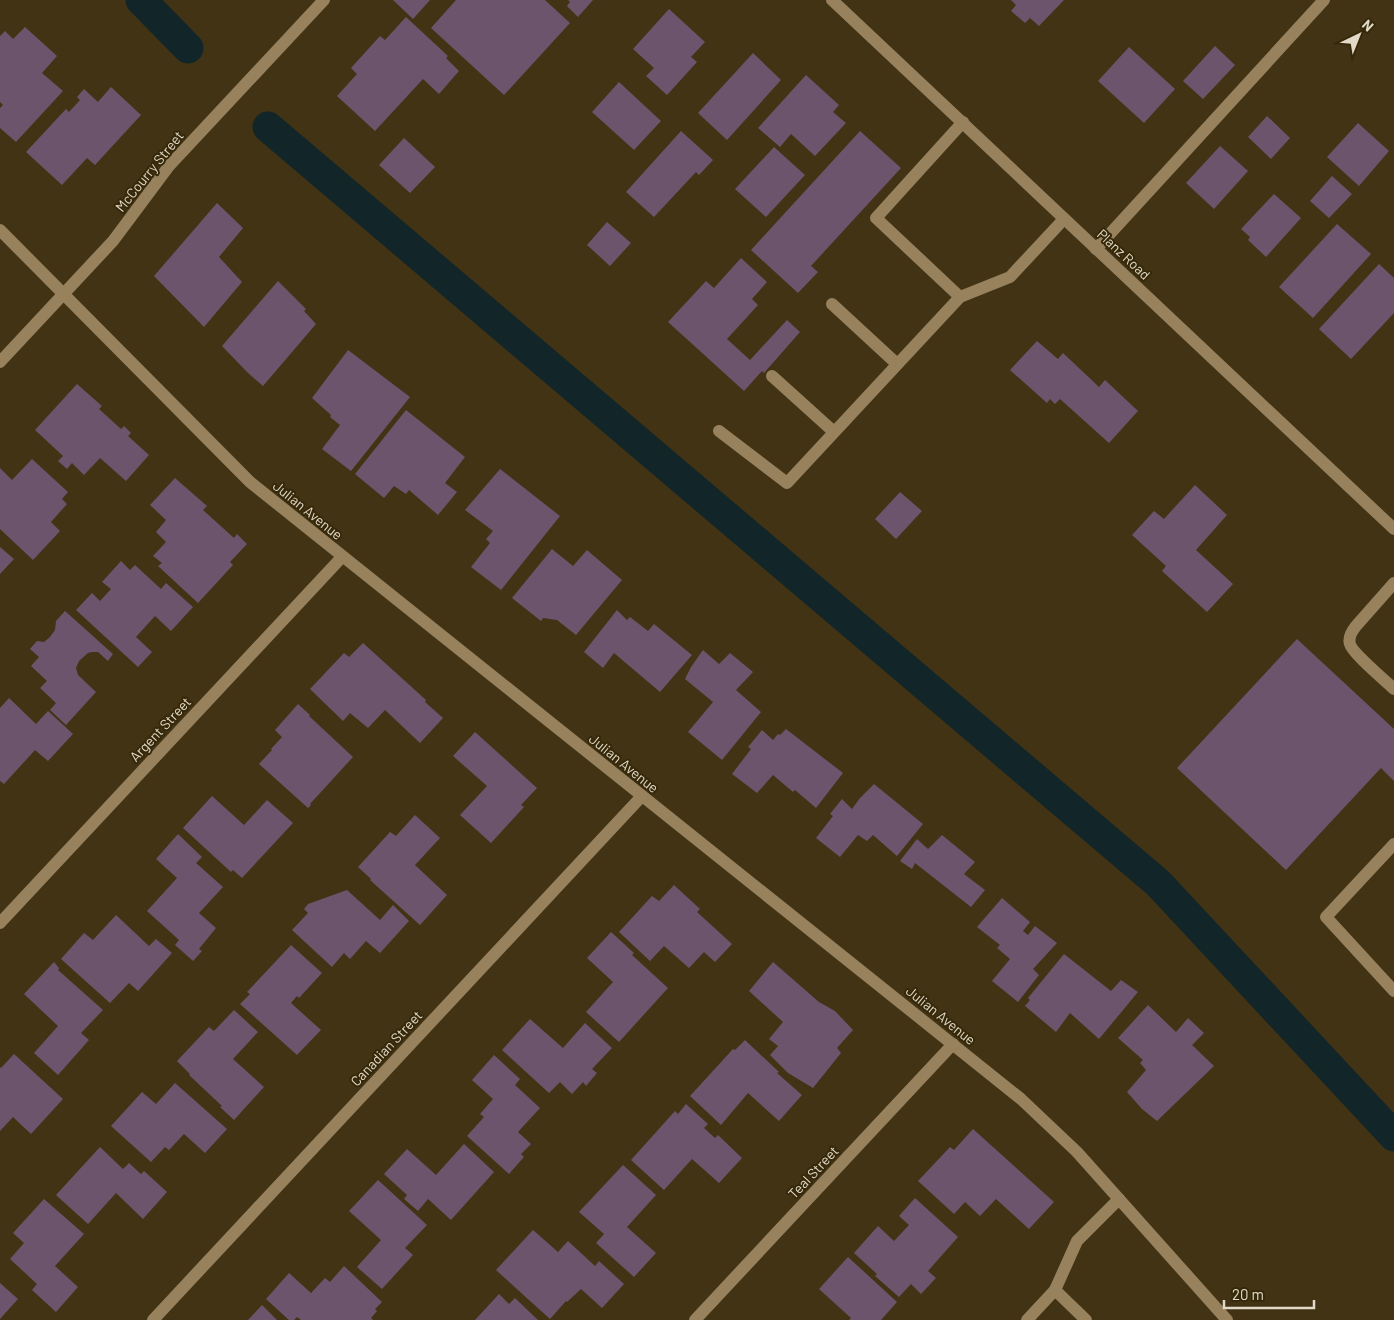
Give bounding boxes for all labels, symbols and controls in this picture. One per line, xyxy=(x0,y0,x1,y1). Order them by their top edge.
north arrow xyxy=(1334,10,1384,60)
text: N xyxy=(1359,16,1377,35)
street label: McCourry Street xyxy=(111,127,187,215)
street label: Planz Road xyxy=(1094,225,1154,283)
street label: Julian Avenue xyxy=(270,477,346,543)
street label: Argent Street xyxy=(126,693,194,765)
street label: Julian Avenue xyxy=(586,730,662,796)
street label: Julian Avenue xyxy=(903,982,979,1048)
street label: Canadian Street xyxy=(347,1007,425,1089)
street label: Teal Street xyxy=(784,1142,842,1202)
scale bar xyxy=(1224,1278,1314,1310)
text: 20 m xyxy=(1232,1285,1264,1303)

